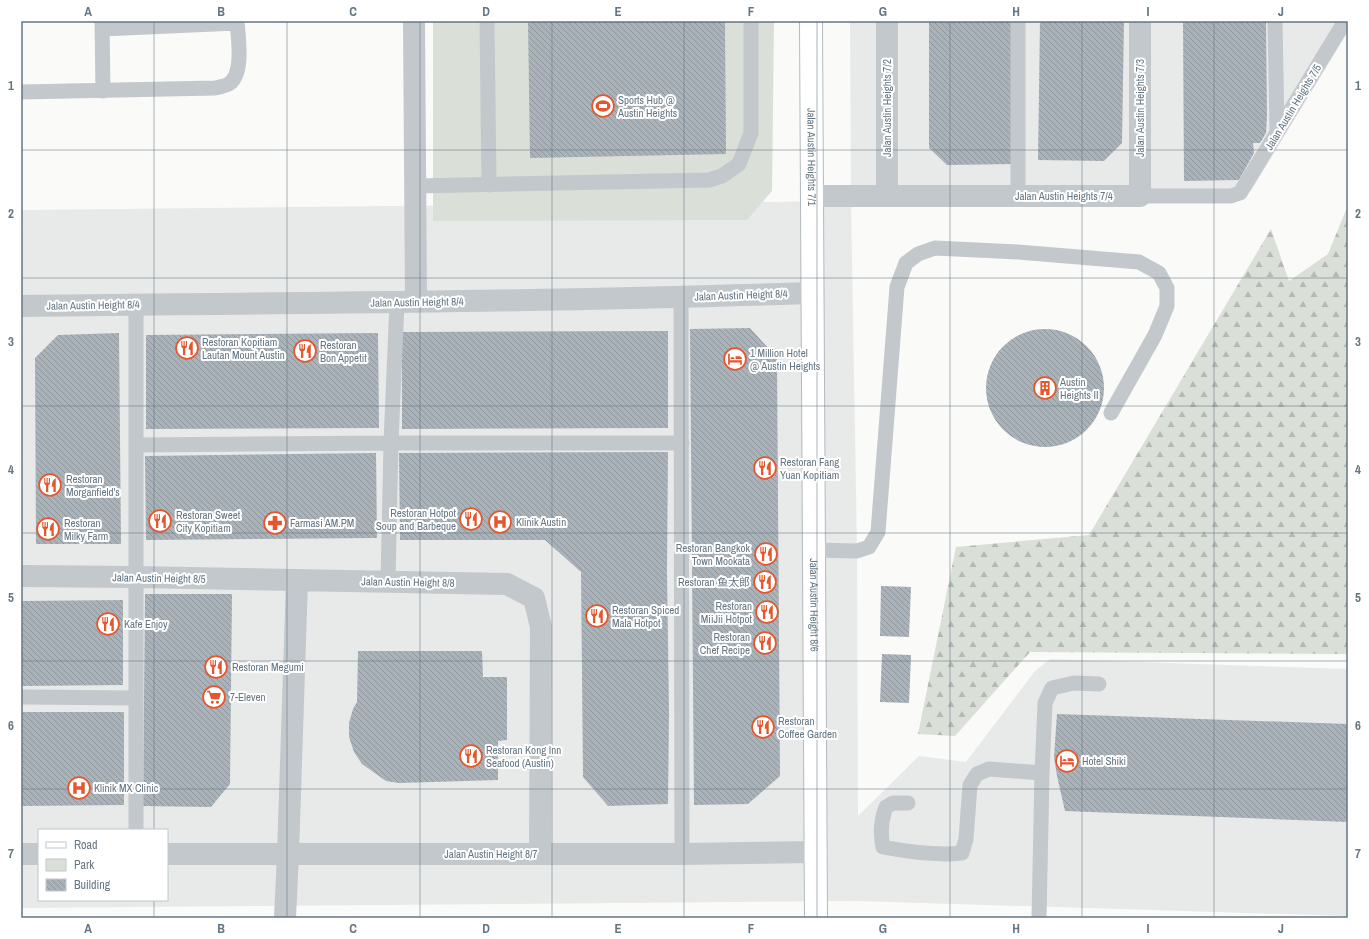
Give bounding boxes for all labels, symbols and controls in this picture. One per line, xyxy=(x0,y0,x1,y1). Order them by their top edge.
text: A xyxy=(84,3,92,20)
text: B xyxy=(217,3,225,20)
text: C xyxy=(349,3,357,20)
text: D xyxy=(482,3,490,20)
text: E xyxy=(614,3,622,20)
text: F xyxy=(748,3,755,20)
text: G xyxy=(879,3,887,20)
text: H xyxy=(1012,3,1020,20)
text: I xyxy=(1147,3,1150,20)
text: J xyxy=(1278,3,1284,20)
street label: Jalan Austin Heights 7/2 xyxy=(880,59,894,157)
street label: Jalan Austin Heights 7/3 xyxy=(1133,59,1147,157)
street label: Jalan Austin Heights 7/5 xyxy=(1262,61,1324,153)
text: 1 xyxy=(8,77,14,94)
text: 1 xyxy=(1355,77,1361,94)
sports icon: Sports Hub @ Austin Heights xyxy=(590,93,616,119)
place label: Sports Hub @ Austin Heights xyxy=(617,93,678,120)
street label: Jalan Austin Heights 7/1 xyxy=(804,108,819,206)
street label: Jalan Austin Heights 7/4 xyxy=(1015,189,1113,203)
text: 2 xyxy=(8,205,14,222)
text: 2 xyxy=(1355,205,1361,222)
street label: Jalan Austin Height 8/4 xyxy=(694,286,788,304)
street label: Jalan Austin Height 8/4 xyxy=(370,294,464,310)
street label: Jalan Austin Height 8/4 xyxy=(46,297,140,313)
text: 3 xyxy=(8,333,14,350)
text: 3 xyxy=(1355,333,1361,350)
restaurant icon: Restoran Kopitiam Lautan Mount Austin xyxy=(174,335,200,361)
place label: Restoran Kopitiam Lautan Mount Austin xyxy=(202,335,285,362)
restaurant icon: Restoran Bon Appetit xyxy=(292,338,318,364)
place label: Restoran Bon Appetit xyxy=(320,338,367,365)
hotel icon: 1 Million Hotel @ Austin Heights xyxy=(722,346,748,372)
place label: 1 Million Hotel @ Austin Heights xyxy=(750,346,821,373)
building icon: Austin Heights II xyxy=(1032,375,1058,401)
place label: Austin Heights II xyxy=(1059,375,1099,402)
restaurant icon: Restoran Fang Yuan Kopitiam xyxy=(752,455,778,481)
place label: Restoran Fang Yuan Kopitiam xyxy=(780,455,839,482)
text: 4 xyxy=(8,461,14,478)
text: 4 xyxy=(1355,461,1361,478)
restaurant icon: Restoran Morganfield's xyxy=(37,472,63,498)
place label: Restoran Morganfield's xyxy=(66,472,120,499)
place label: Restoran Hotpot Soup and Barbeque xyxy=(376,506,456,533)
restaurant icon: Restoran Hotpot Soup and Barbeque xyxy=(458,506,484,532)
restaurant icon: Restoran Sweet City Kopitiam xyxy=(147,508,173,534)
place label: Restoran Sweet City Kopitiam xyxy=(176,508,241,535)
hospital icon: Klinik Austin xyxy=(487,509,513,535)
pharmacy icon: Farmasi AM.PM xyxy=(262,510,288,536)
place label: Klinik Austin xyxy=(516,515,566,529)
restaurant icon: Restoran Milky Farm xyxy=(35,516,61,542)
place label: Restoran Milky Farm xyxy=(64,516,108,543)
place label: Farmasi AM.PM xyxy=(290,516,354,530)
place label: Restoran Bangkok Town Mookata xyxy=(676,541,750,568)
restaurant icon: Restoran Bangkok Town Mookata xyxy=(753,541,779,567)
street label: Jalan Austin Height 8/6 xyxy=(807,558,822,652)
restaurant icon: Restoran 鱼太郎 xyxy=(752,569,778,595)
street label: Jalan Austin Height 8/5 xyxy=(112,570,206,586)
street label: Jalan Austin Height 8/8 xyxy=(361,574,455,590)
place label: Restoran 鱼太郎 xyxy=(678,575,750,589)
text: 5 xyxy=(8,589,14,606)
text: 5 xyxy=(1355,589,1361,606)
place label: Restoran MiiJii Hotpot xyxy=(701,599,752,626)
restaurant icon: Restoran MiiJii Hotpot xyxy=(754,599,780,625)
restaurant icon: Restoran Spiced Mala Hotpot xyxy=(584,603,610,629)
place label: Restoran Spiced Mala Hotpot xyxy=(612,603,679,630)
restaurant icon: Kafe Enjoy xyxy=(95,611,121,637)
place label: Kafe Enjoy xyxy=(124,617,168,631)
place label: Restoran Chef Recipe xyxy=(700,630,750,657)
restaurant icon: Restoran Chef Recipe xyxy=(752,630,778,656)
restaurant icon: Restoran Megumi xyxy=(203,654,229,680)
place label: Restoran Megumi xyxy=(232,660,304,674)
supermarket icon: 7-Eleven xyxy=(201,684,227,710)
place label: 7-Eleven xyxy=(230,690,266,704)
restaurant icon: Restoran Coffee Garden xyxy=(750,714,776,740)
place label: Restoran Coffee Garden xyxy=(778,714,837,741)
text: 6 xyxy=(8,717,14,734)
text: 6 xyxy=(1355,717,1361,734)
restaurant icon: Restoran Kong Inn Seafood (Austin) xyxy=(458,743,484,769)
place label: Restoran Kong Inn Seafood (Austin) xyxy=(486,743,561,770)
hotel icon: Hotel Shiki xyxy=(1054,748,1080,774)
place label: Hotel Shiki xyxy=(1082,754,1126,768)
hospital icon: Klinik MX Clinic xyxy=(66,775,92,801)
place label: Klinik MX Clinic xyxy=(94,781,159,795)
legend xyxy=(38,829,168,901)
text: Road xyxy=(74,837,98,853)
text: 7 xyxy=(8,845,14,862)
text: 7 xyxy=(1355,845,1361,862)
street label: Jalan Austin Height 8/7 xyxy=(444,847,538,861)
text: Park xyxy=(74,857,94,873)
text: Building xyxy=(74,877,111,893)
text: A xyxy=(84,920,92,937)
text: B xyxy=(217,920,225,937)
text: C xyxy=(349,920,357,937)
text: D xyxy=(482,920,490,937)
text: E xyxy=(614,920,622,937)
text: F xyxy=(748,920,755,937)
text: G xyxy=(879,920,887,937)
text: H xyxy=(1012,920,1020,937)
text: I xyxy=(1147,920,1150,937)
text: J xyxy=(1278,920,1284,937)

